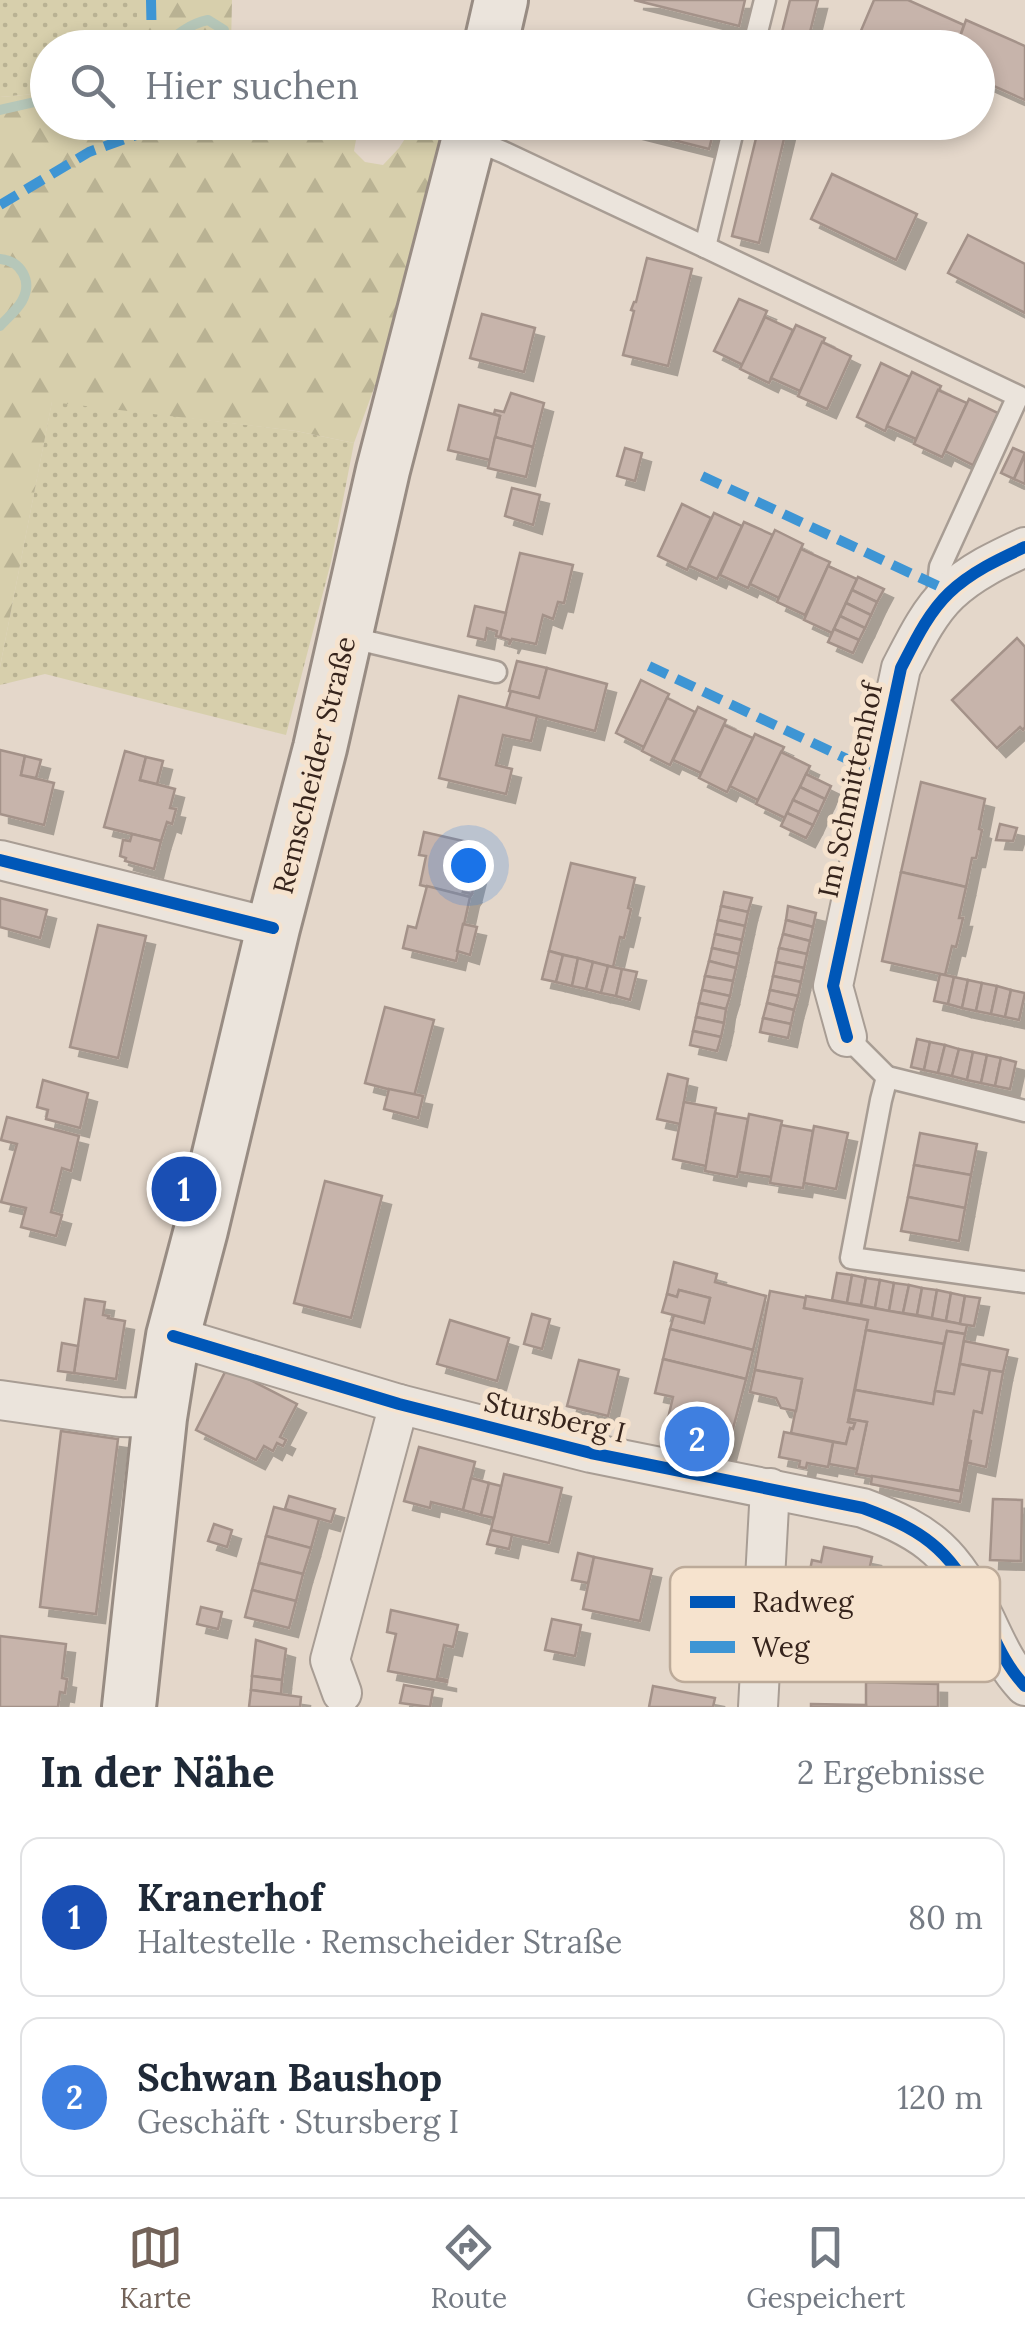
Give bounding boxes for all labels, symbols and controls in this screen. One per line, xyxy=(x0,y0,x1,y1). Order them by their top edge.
search box xyxy=(30,30,995,140)
icon: search xyxy=(65,58,120,113)
text: Hier suchen xyxy=(145,61,359,109)
street label: Remscheider Straße xyxy=(265,633,363,897)
street label: Im Schmittenhof xyxy=(810,677,891,901)
your location xyxy=(443,840,494,891)
pin: 1 xyxy=(152,1152,216,1226)
street label: Stursberg I xyxy=(481,1383,629,1451)
pin: 2 xyxy=(664,1402,730,1476)
legend xyxy=(670,1567,1000,1682)
text: Radweg xyxy=(752,1584,854,1620)
text: Weg xyxy=(752,1629,810,1665)
text: In der Nähe xyxy=(40,1745,275,1799)
text: 2 Ergebnisse xyxy=(797,1752,985,1793)
text: Kranerhof xyxy=(137,1873,324,1921)
text: 1 xyxy=(68,1897,81,1938)
text: 80 m xyxy=(908,1897,983,1938)
text: Haltestelle · Remscheider Straße xyxy=(137,1921,622,1962)
text: Schwan Baushop xyxy=(137,2053,442,2101)
text: 2 xyxy=(66,2077,83,2118)
text: 120 m xyxy=(897,2077,983,2118)
text: Geschäft · Stursberg I xyxy=(137,2101,459,2142)
tab: Karte xyxy=(120,2220,191,2316)
tab: Route xyxy=(431,2220,507,2316)
tab: Gespeichert xyxy=(746,2220,905,2316)

